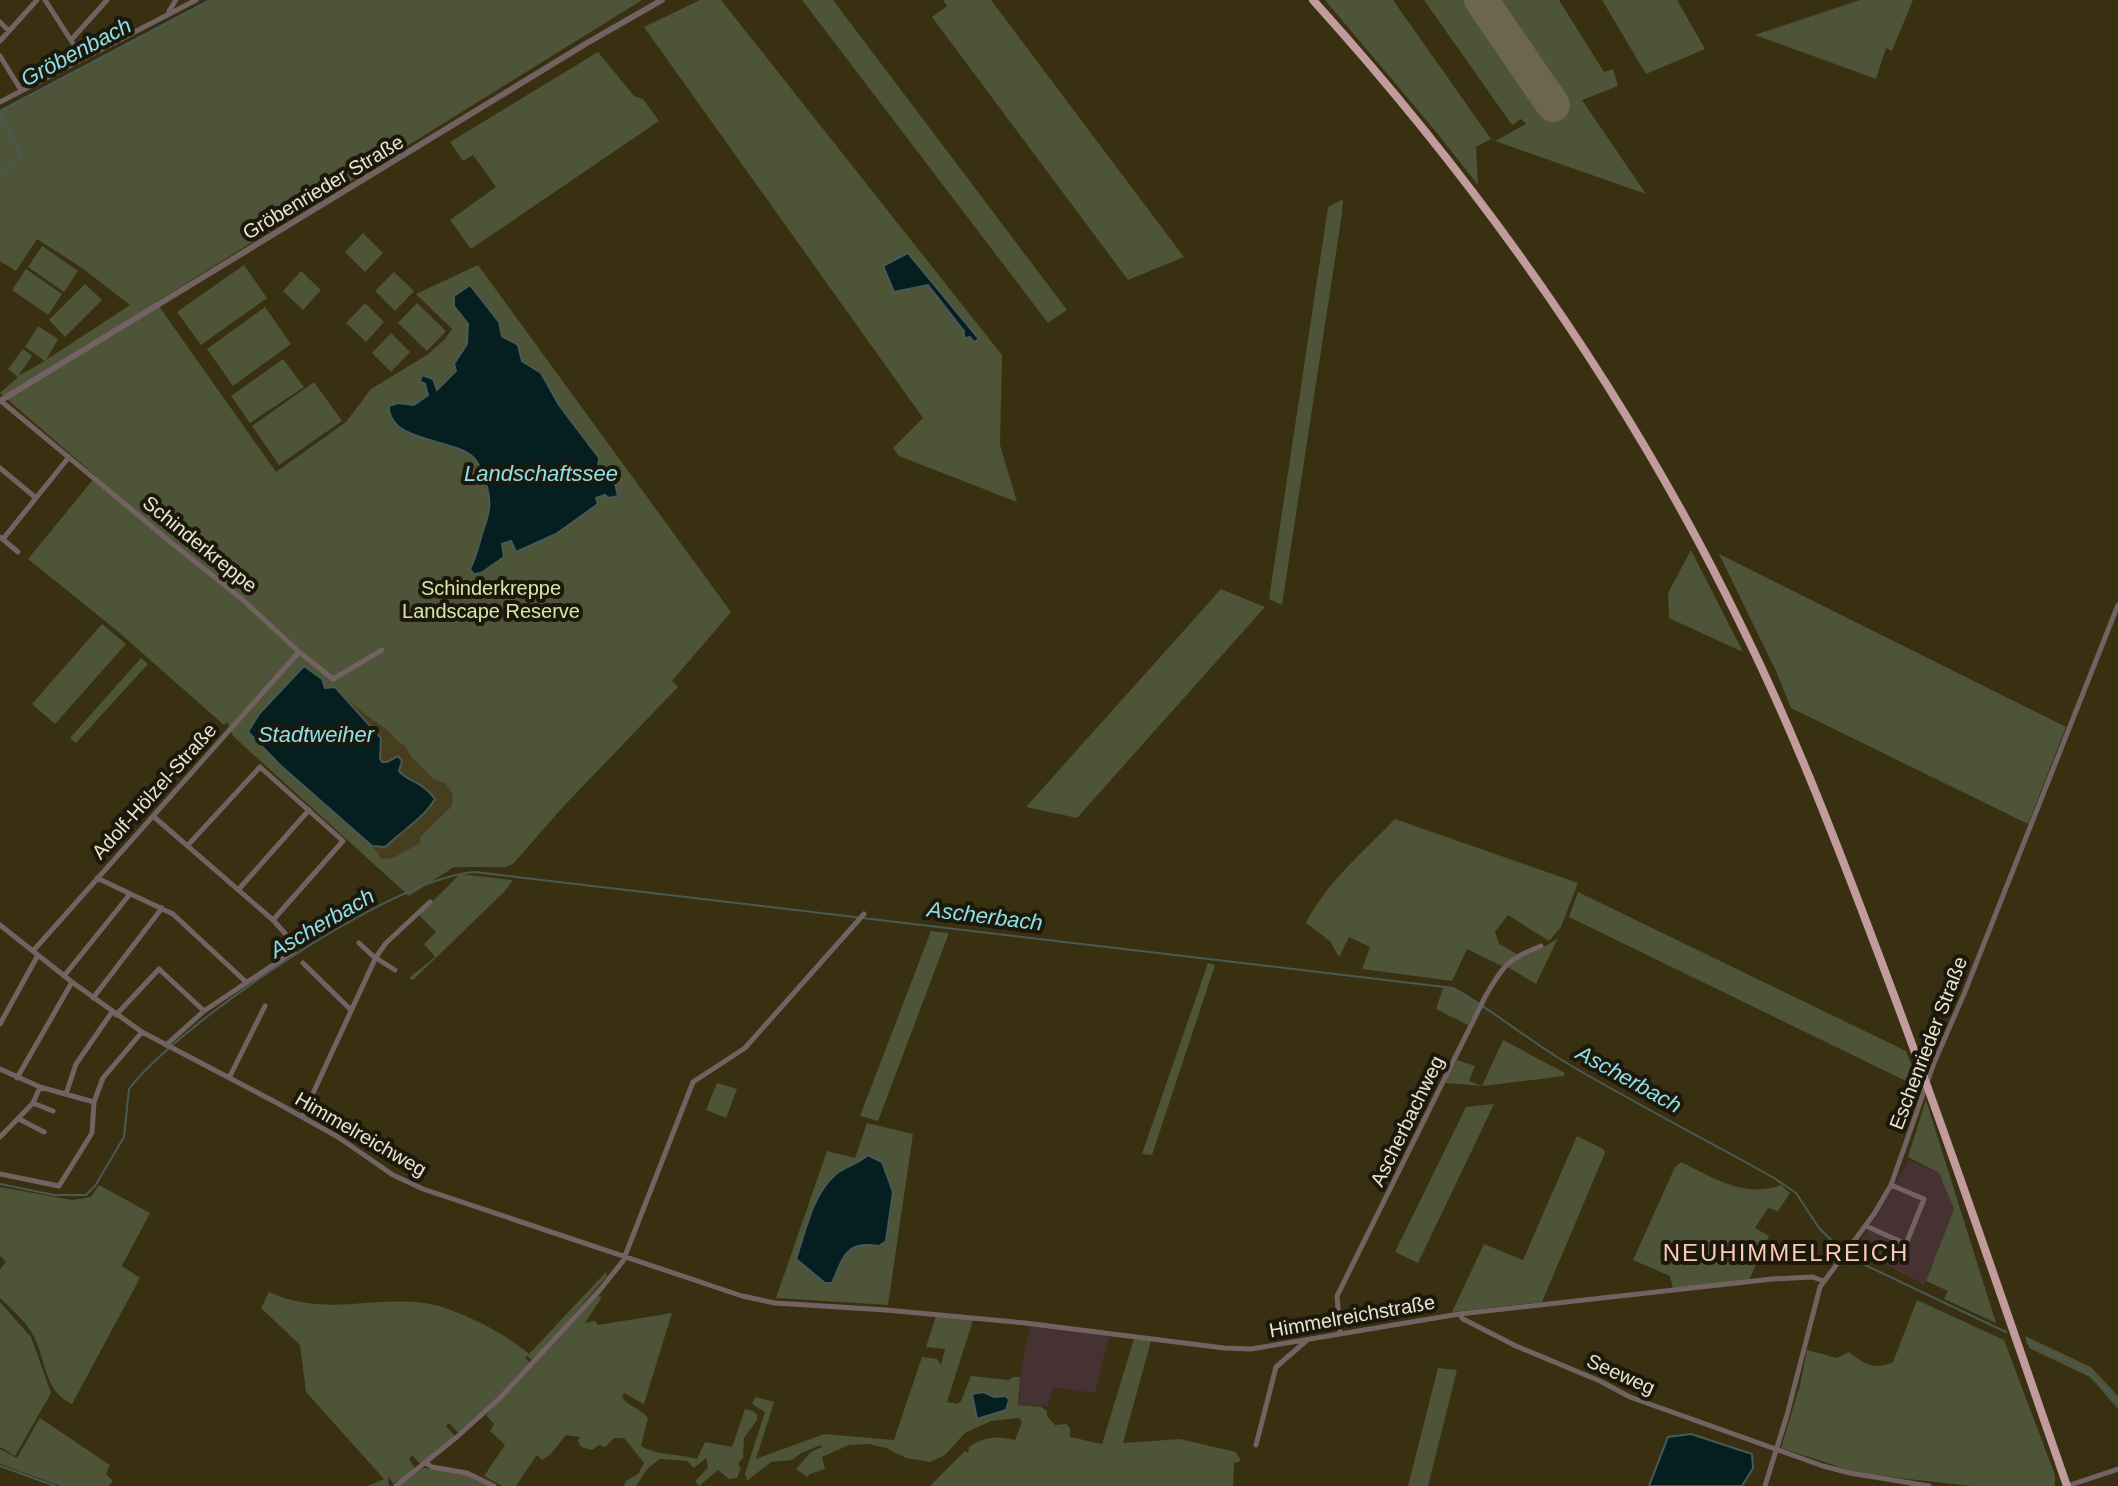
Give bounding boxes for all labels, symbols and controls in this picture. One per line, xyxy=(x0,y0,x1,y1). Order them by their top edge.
water label: Gröbenbach xyxy=(17,13,135,91)
street label: Gröbenrieder Straße xyxy=(239,130,407,244)
water label: Landschaftssee xyxy=(464,461,618,486)
street label: Schinderkreppe xyxy=(139,491,261,597)
park label: Schinderkreppe Landscape Reserve xyxy=(402,577,580,622)
street label: Adolf-Hölzel-Straße xyxy=(87,719,221,863)
water label: Stadtweiher xyxy=(258,722,376,747)
water label: Ascherbach xyxy=(264,883,379,964)
water label: Ascherbach xyxy=(924,896,1044,935)
street label: Eschenrieder Straße xyxy=(1885,953,1971,1133)
water label: Ascherbach xyxy=(1570,1039,1686,1118)
street label: Ascherbachweg xyxy=(1366,1052,1448,1190)
street label: Himmelreichweg xyxy=(291,1088,431,1180)
district label: NEUHIMMELREICH xyxy=(1663,1239,1909,1266)
street label: Himmelreichstraße xyxy=(1267,1291,1437,1341)
street label: Seeweg xyxy=(1584,1349,1658,1399)

